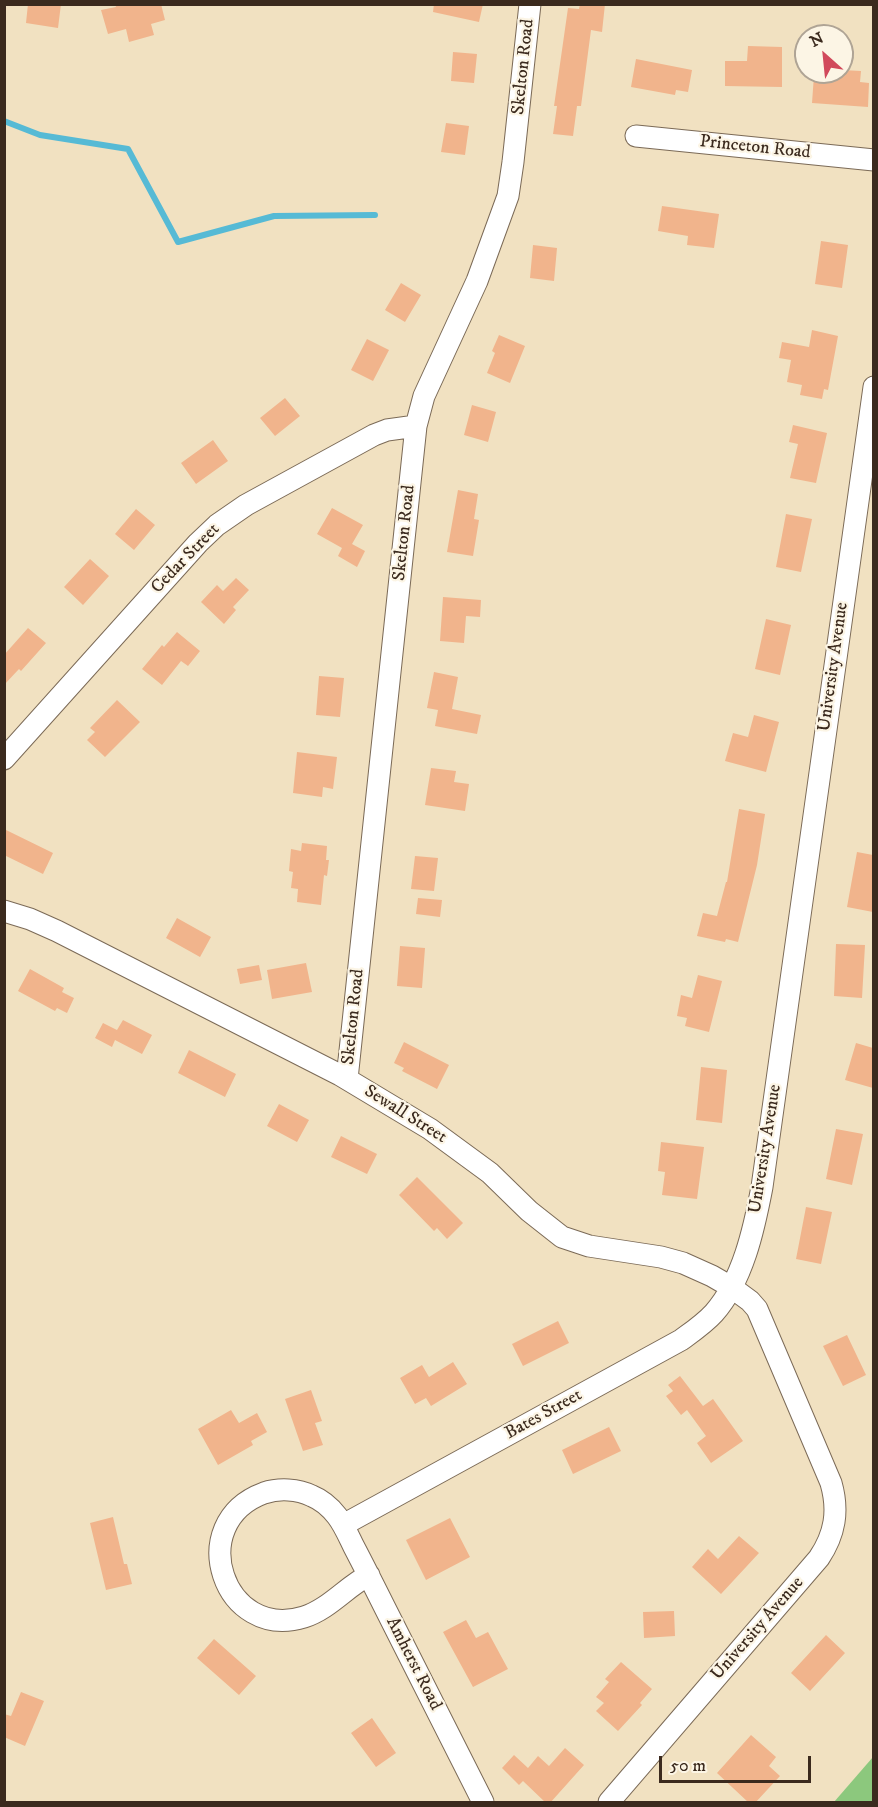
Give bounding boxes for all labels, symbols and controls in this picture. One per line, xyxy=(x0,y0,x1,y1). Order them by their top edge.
street label: Skelton Road xyxy=(508,18,540,116)
north arrow xyxy=(794,24,854,84)
text: N xyxy=(806,28,827,52)
street label: Princeton Road xyxy=(698,131,812,165)
street label: Skelton Road xyxy=(389,484,421,582)
street label: Cedar Street xyxy=(147,519,225,599)
street label: University Avenue xyxy=(814,601,854,733)
street label: Skelton Road xyxy=(338,968,370,1066)
street label: Sewall Street xyxy=(360,1081,450,1149)
street label: University Avenue xyxy=(745,1083,787,1215)
street label: Bates Street xyxy=(502,1385,586,1445)
street label: University Avenue xyxy=(707,1573,809,1685)
street label: Amherst Road xyxy=(380,1614,446,1714)
scale bar xyxy=(662,1744,814,1782)
text: 50 m xyxy=(670,1755,706,1777)

